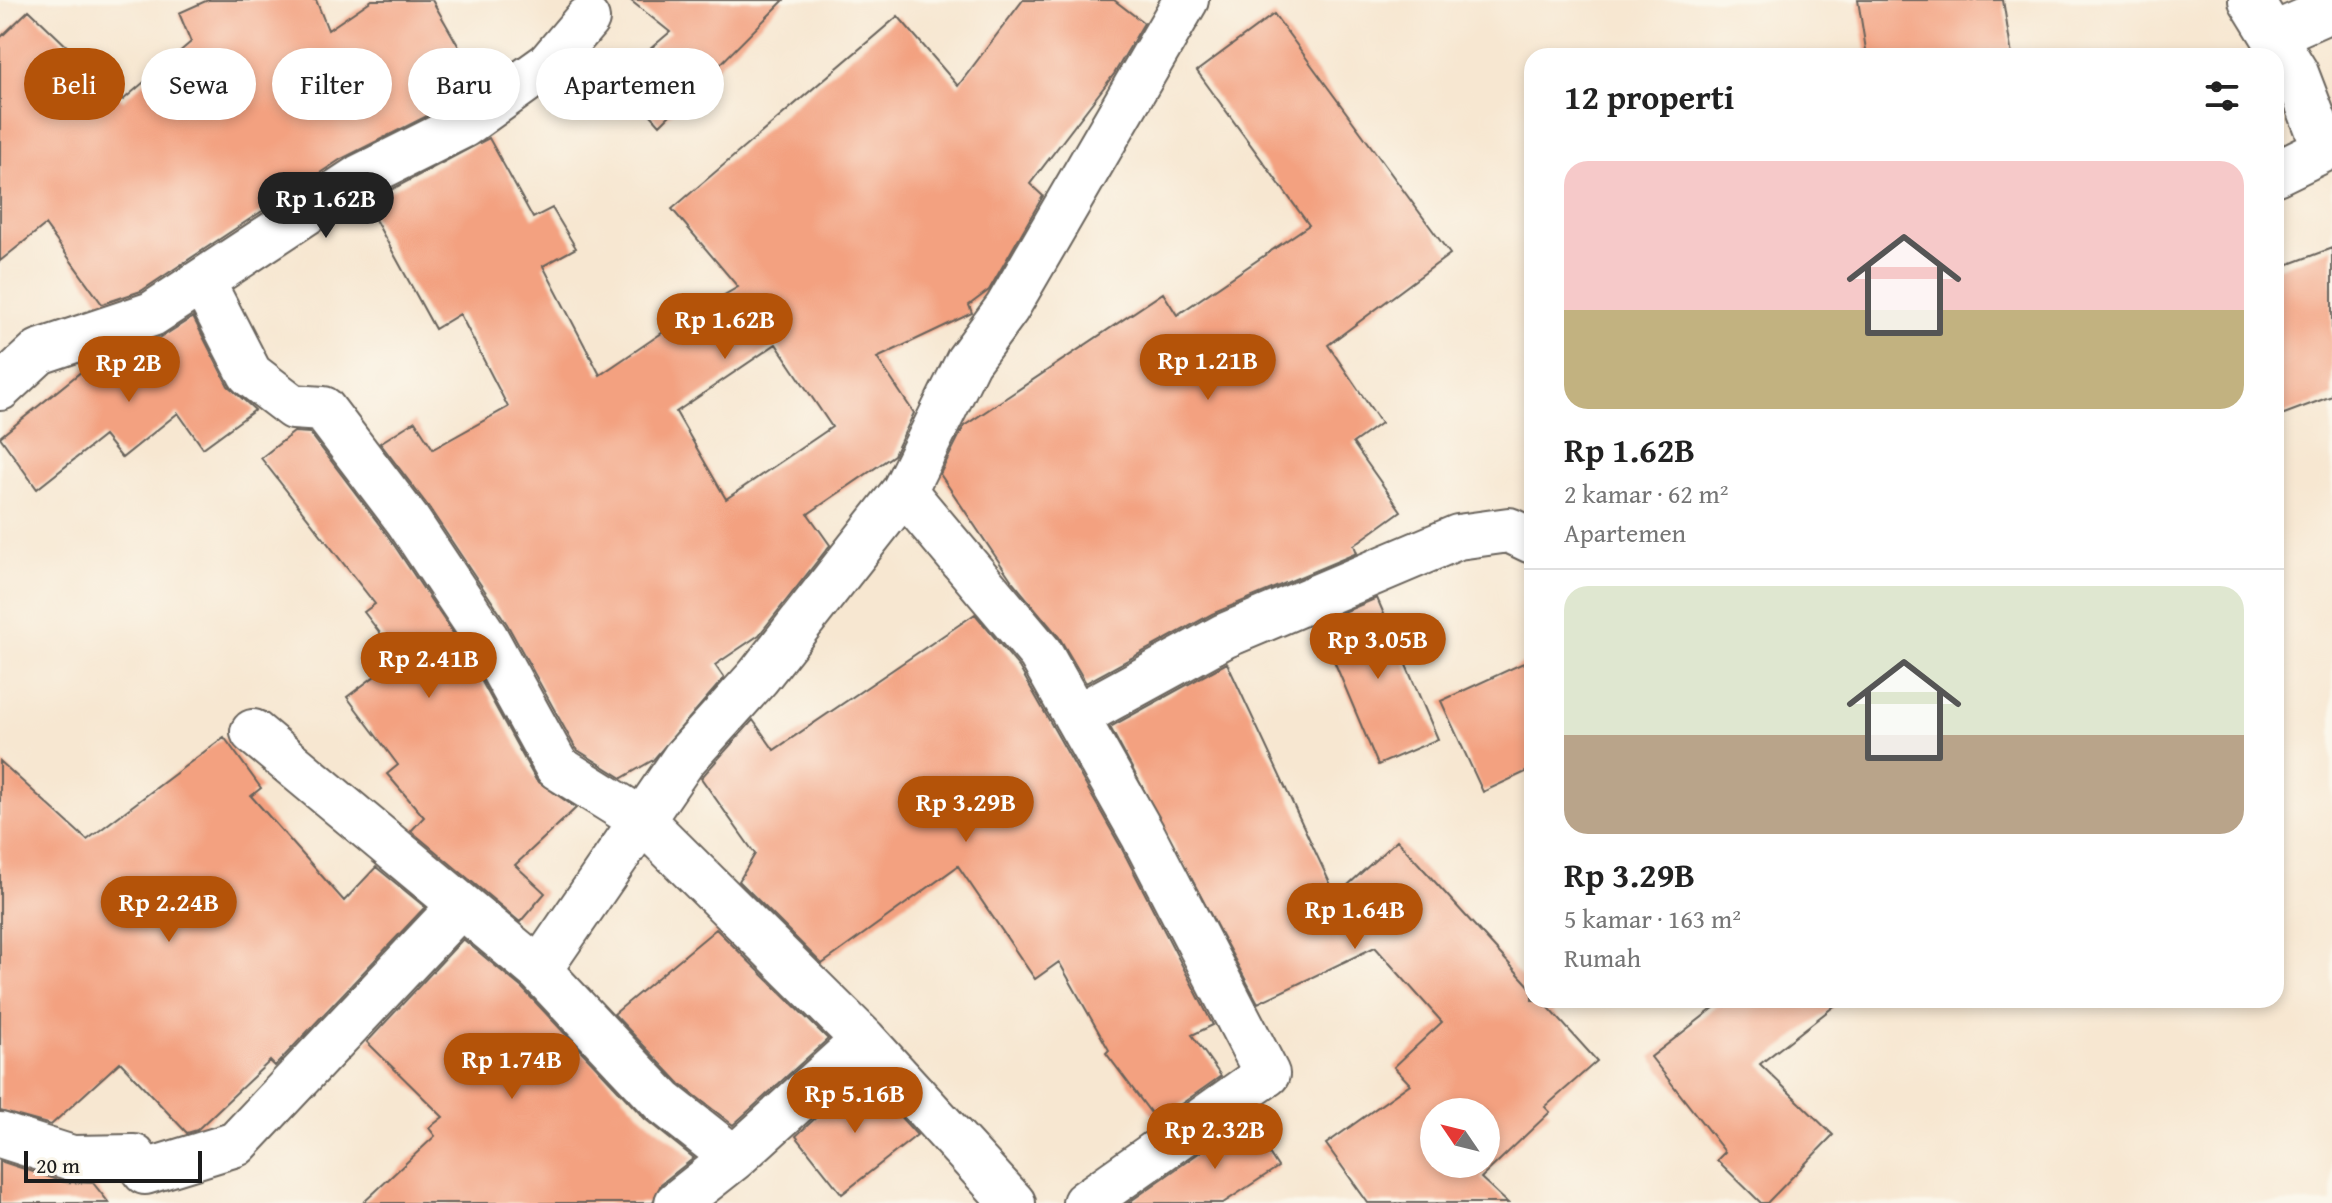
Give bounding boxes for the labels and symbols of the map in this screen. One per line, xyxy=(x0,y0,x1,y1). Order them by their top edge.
pin: Rp 1.62B xyxy=(243,172,409,240)
pin: Rp 1.62B xyxy=(642,293,808,361)
pin: Rp 1.21B xyxy=(1125,334,1291,402)
pin: Rp 2B xyxy=(73,336,185,404)
pin: Rp 3.05B xyxy=(1295,613,1461,681)
pin: Rp 2.41B xyxy=(346,632,512,700)
pin: Rp 3.29B xyxy=(883,776,1049,844)
pin: Rp 2.24B xyxy=(86,876,252,944)
pin: Rp 1.64B xyxy=(1272,883,1438,951)
pin: Rp 1.74B xyxy=(429,1033,595,1101)
pin: Rp 5.16B xyxy=(772,1067,938,1135)
north arrow xyxy=(1420,1098,1500,1178)
pin: Rp 2.32B xyxy=(1132,1103,1298,1171)
scale bar xyxy=(24,1147,202,1183)

